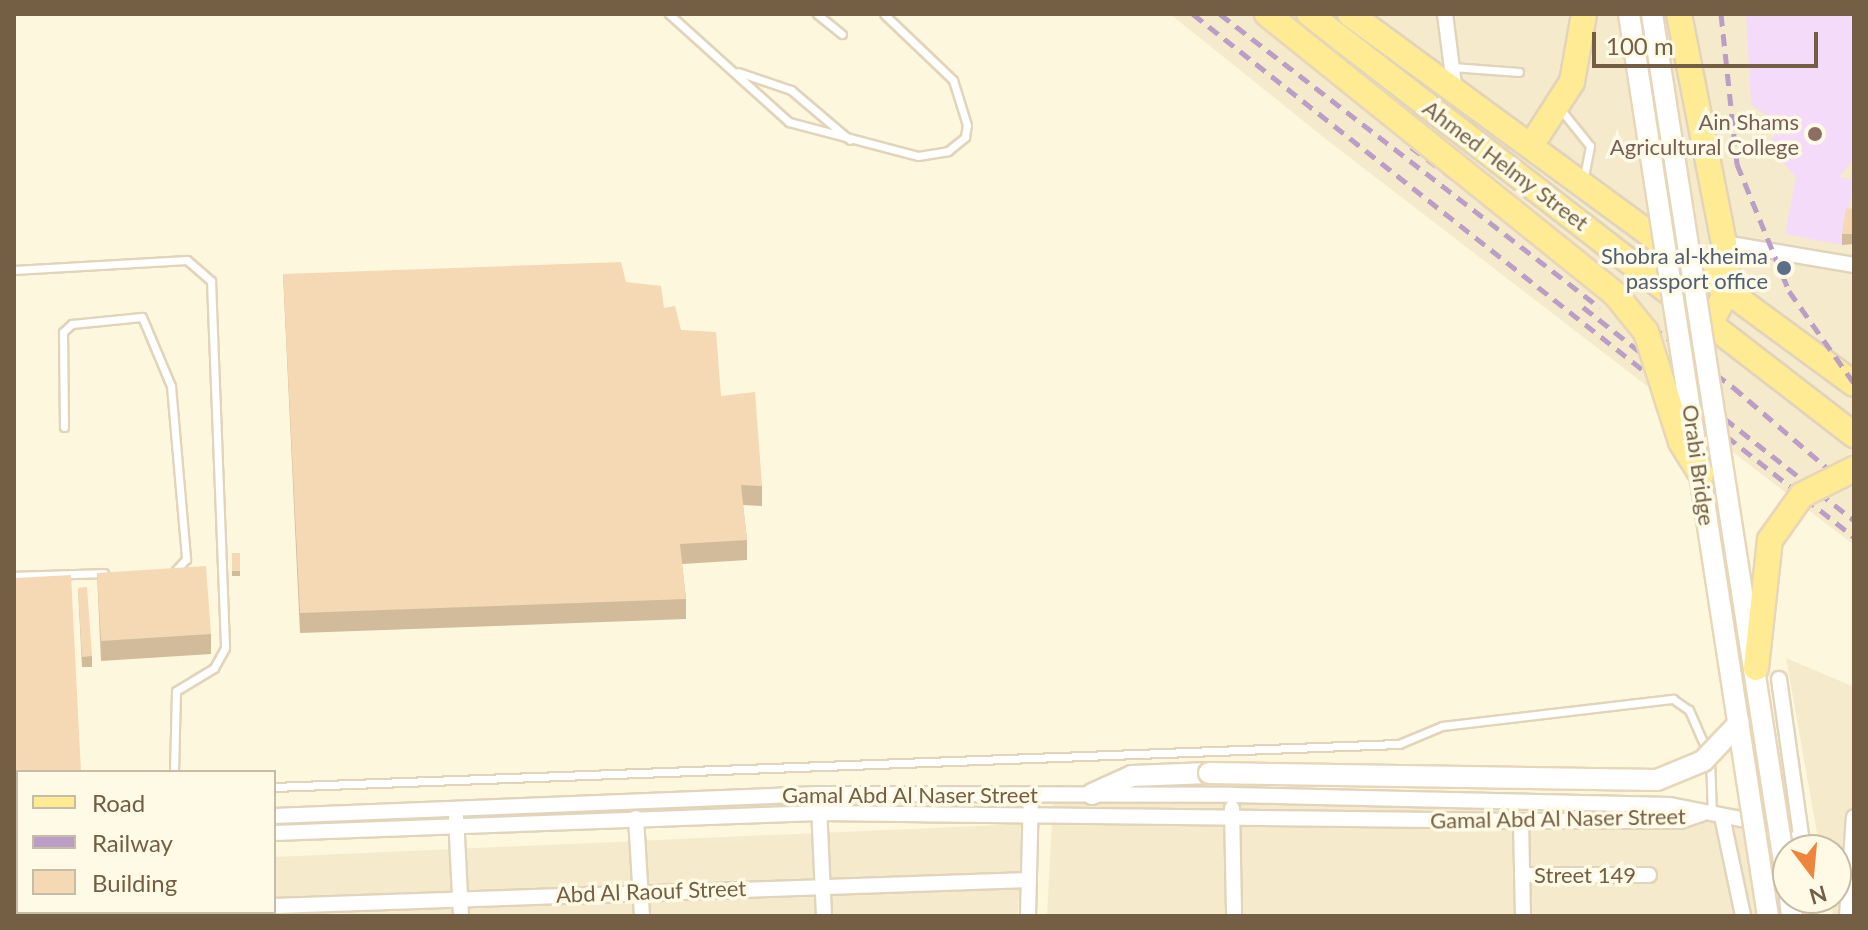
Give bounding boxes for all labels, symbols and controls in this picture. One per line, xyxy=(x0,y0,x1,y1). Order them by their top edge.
scale bar xyxy=(1596,16,1822,66)
text: 100 m xyxy=(1606,31,1674,60)
street label: Ahmed Helmy Street xyxy=(1418,94,1594,236)
place label: Ain Shams Agricultural College xyxy=(1610,108,1799,160)
marker: Ain Shams Agricultural College xyxy=(1806,125,1824,143)
place label: Shobra al-kheima passport office xyxy=(1601,242,1768,294)
marker: Shobra al-kheima passport office xyxy=(1775,259,1793,277)
street label: Orabi Bridge xyxy=(1677,403,1721,527)
legend xyxy=(16,770,276,914)
street label: Gamal Abd Al Naser Street xyxy=(781,782,1039,808)
text: Road xyxy=(92,788,145,817)
street label: Gamal Abd Al Naser Street xyxy=(1429,803,1687,833)
text: Railway xyxy=(92,828,173,857)
north arrow xyxy=(1772,834,1852,914)
street label: Street 149 xyxy=(1534,862,1636,888)
text: Building xyxy=(92,868,177,897)
street label: Abd Al Raouf Street xyxy=(555,874,747,908)
text: N xyxy=(1806,880,1830,911)

